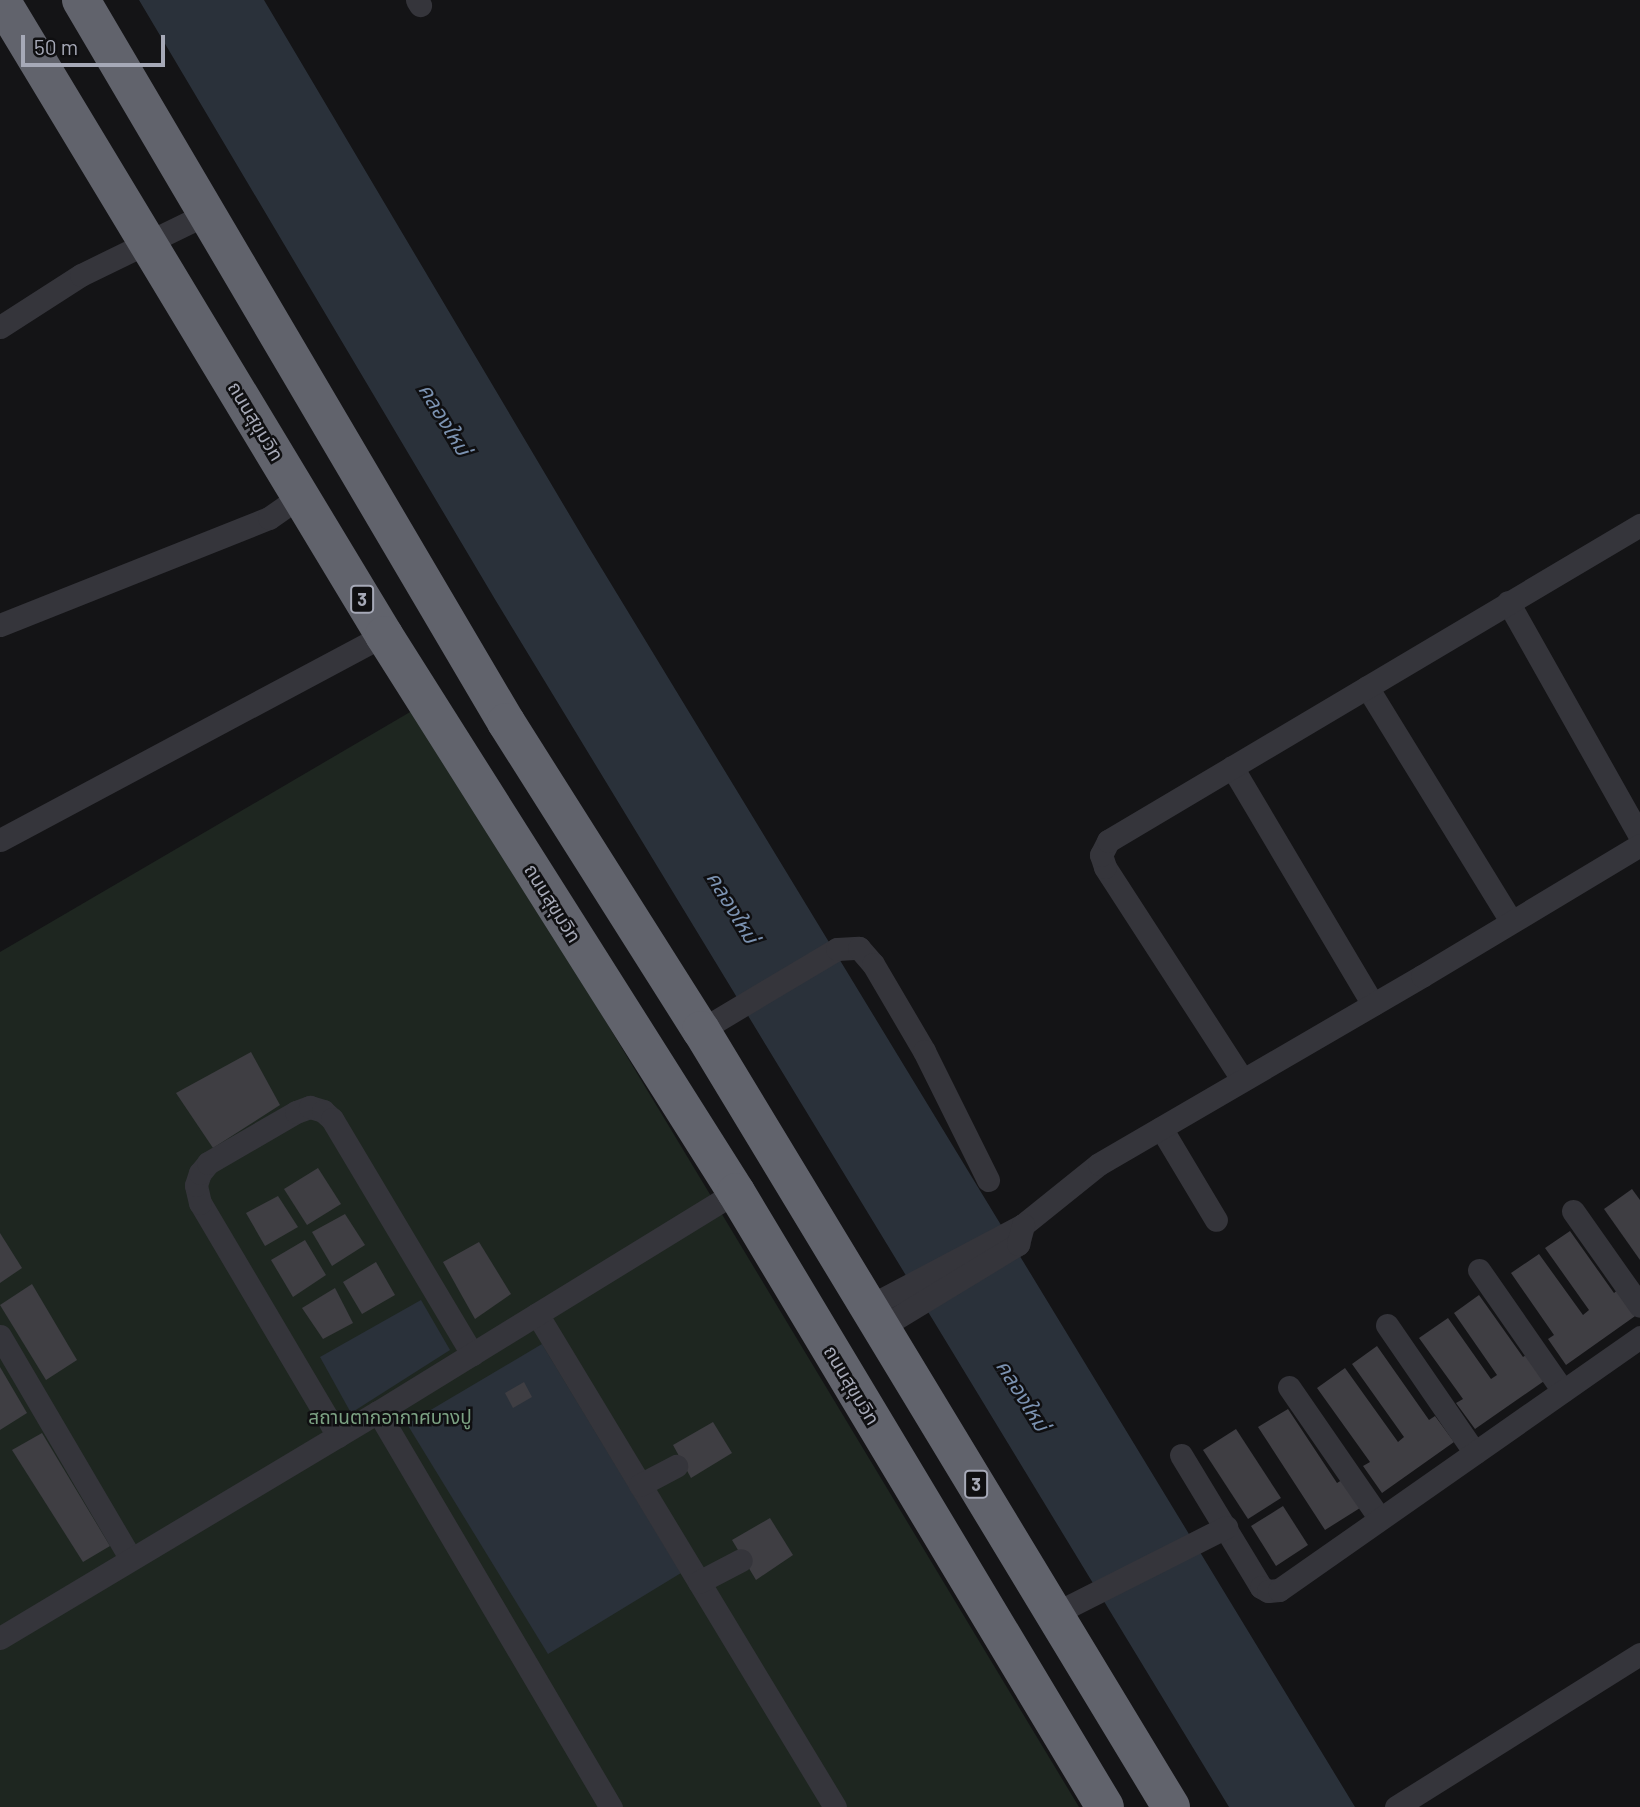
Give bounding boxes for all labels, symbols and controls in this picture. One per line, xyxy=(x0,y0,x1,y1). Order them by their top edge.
scale bar xyxy=(24,21,168,65)
text: 50 m xyxy=(34,34,78,59)
street label: ถนนสุขุมวิท xyxy=(223,377,289,465)
water label: คลองใหม่ xyxy=(414,378,476,460)
road number: 3 xyxy=(350,584,374,614)
street label: ถนนสุขุมวิท xyxy=(520,859,586,947)
water label: คลองใหม่ xyxy=(702,866,764,948)
street label: ถนนสุขุมวิท xyxy=(819,1341,885,1429)
water label: คลองใหม่ xyxy=(991,1355,1055,1435)
park label: สถานตากอากาศบางปู xyxy=(308,1406,472,1428)
road number: 3 xyxy=(964,1470,988,1498)

